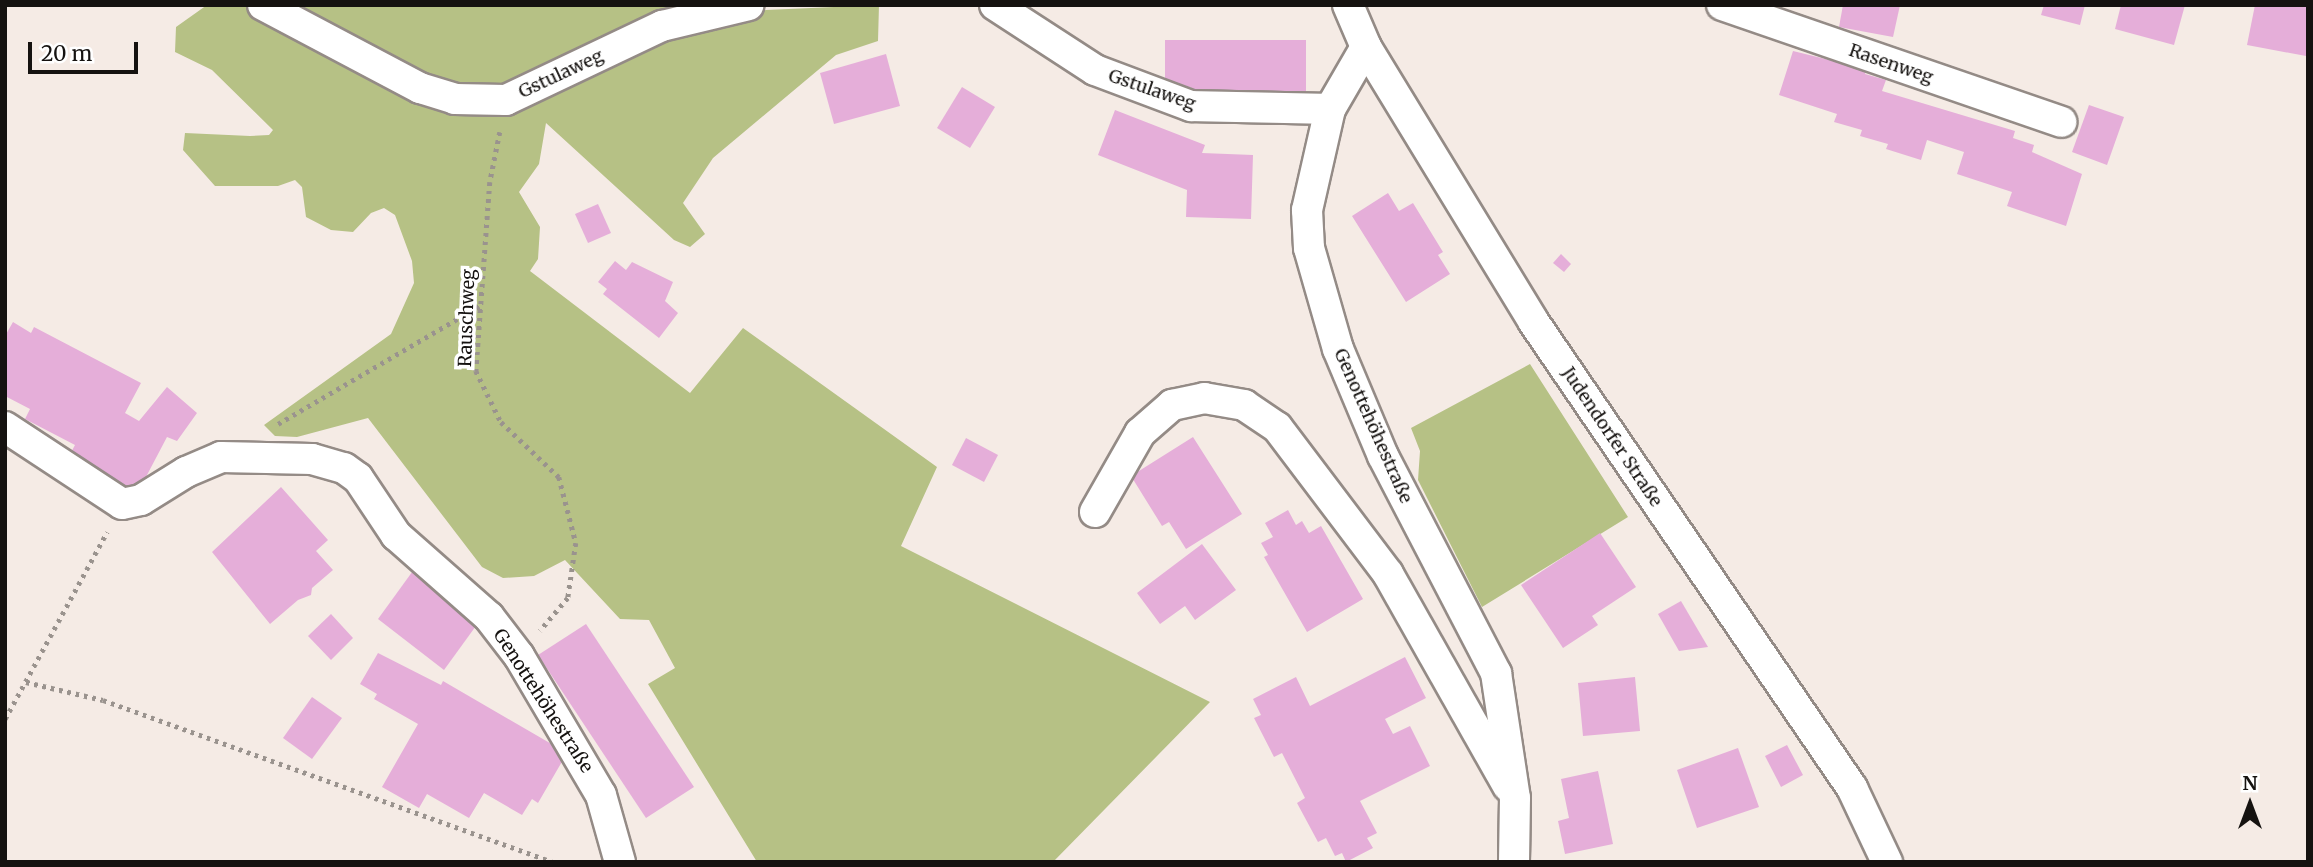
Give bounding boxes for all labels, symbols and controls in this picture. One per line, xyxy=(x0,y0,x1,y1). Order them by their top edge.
scale bar xyxy=(32,28,142,72)
text: 20 m xyxy=(41,40,92,67)
street label: Rasenweg xyxy=(1846,40,1936,88)
street label: Gstulaweg xyxy=(515,45,607,103)
street label: Gstulaweg xyxy=(1106,65,1198,115)
street label: Rauschweg xyxy=(454,269,480,367)
street label: Genottehöhestraße xyxy=(1329,345,1417,507)
street label: Judendorfer Straße xyxy=(1557,363,1667,511)
street label: Genottehöhestraße xyxy=(489,625,597,777)
north arrow xyxy=(2215,769,2285,839)
text: N xyxy=(2242,771,2258,795)

